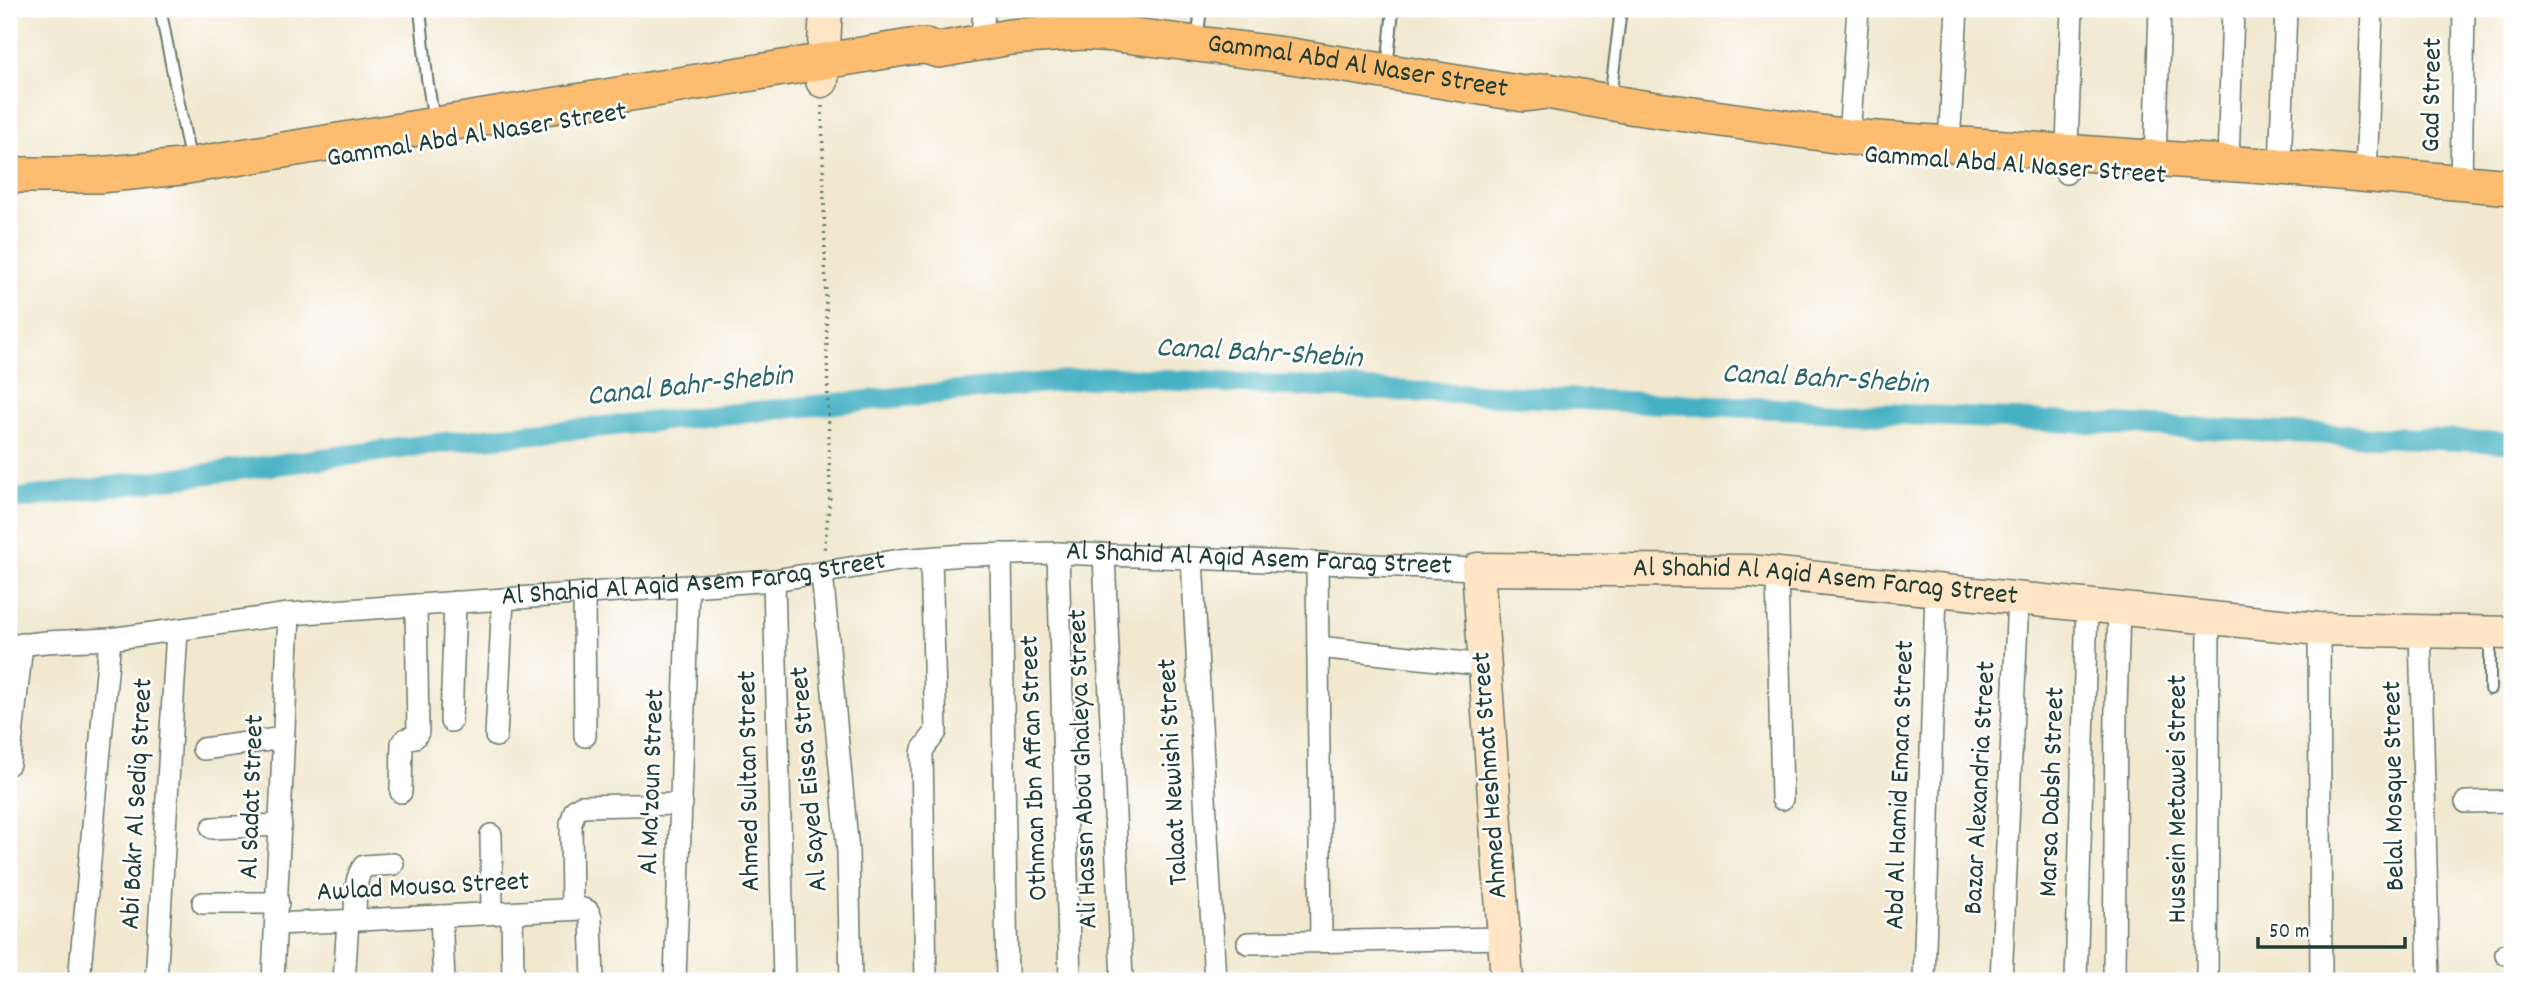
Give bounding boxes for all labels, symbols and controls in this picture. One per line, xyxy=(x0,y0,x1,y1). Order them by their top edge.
street label: Gammal Abd Al Naser Street xyxy=(1205,25,1510,111)
street label: Gad Street xyxy=(2413,37,2455,153)
street label: Gammal Abd Al Naser Street xyxy=(324,94,630,180)
street label: Gammal Abd Al Naser Street xyxy=(1862,136,2168,198)
water label: Canal Bahr-Shebin xyxy=(1155,328,1364,382)
water label: Canal Bahr-Shebin xyxy=(1721,354,1930,408)
water label: Canal Bahr-Shebin xyxy=(585,356,796,420)
street label: Al Shahid Al Aqid Asem Farag Street xyxy=(1065,533,1453,588)
street label: Al Shahid Al Aqid Asem Farag Street xyxy=(500,543,889,619)
street label: Al Shahid Al Aqid Asem Farag Street xyxy=(1633,550,2020,618)
street label: Ali Hassn Abou Ghaleya Street xyxy=(1059,608,1111,930)
street label: Othman Ibn Affan Street xyxy=(1011,634,1061,902)
street label: Abd Al Hamid Emara Street xyxy=(1877,640,1927,930)
street label: Ahmed Heshmat Street xyxy=(1463,650,1521,900)
street label: Talaat Newishi Street xyxy=(1149,657,1201,887)
street label: Bazar Alexandria Street xyxy=(1955,660,2009,916)
street label: Al Sayed Eissa Street xyxy=(781,665,841,893)
street label: Ahmed Sultan Street xyxy=(729,670,773,892)
street label: Hussein Metawei Street xyxy=(2160,675,2200,923)
street label: Abi Bakr Al Sediq Street xyxy=(112,677,166,931)
street label: Belal Mosque Street xyxy=(2374,680,2418,892)
street label: Marsa Dabsh Street xyxy=(2030,686,2078,898)
street label: Al Ma'zoun Street xyxy=(631,688,677,876)
street label: Al Sadat Street xyxy=(231,714,277,880)
street label: Awlad Mousa Street xyxy=(316,863,530,915)
scale bar xyxy=(2258,906,2406,950)
text: 50 m xyxy=(2269,918,2309,948)

